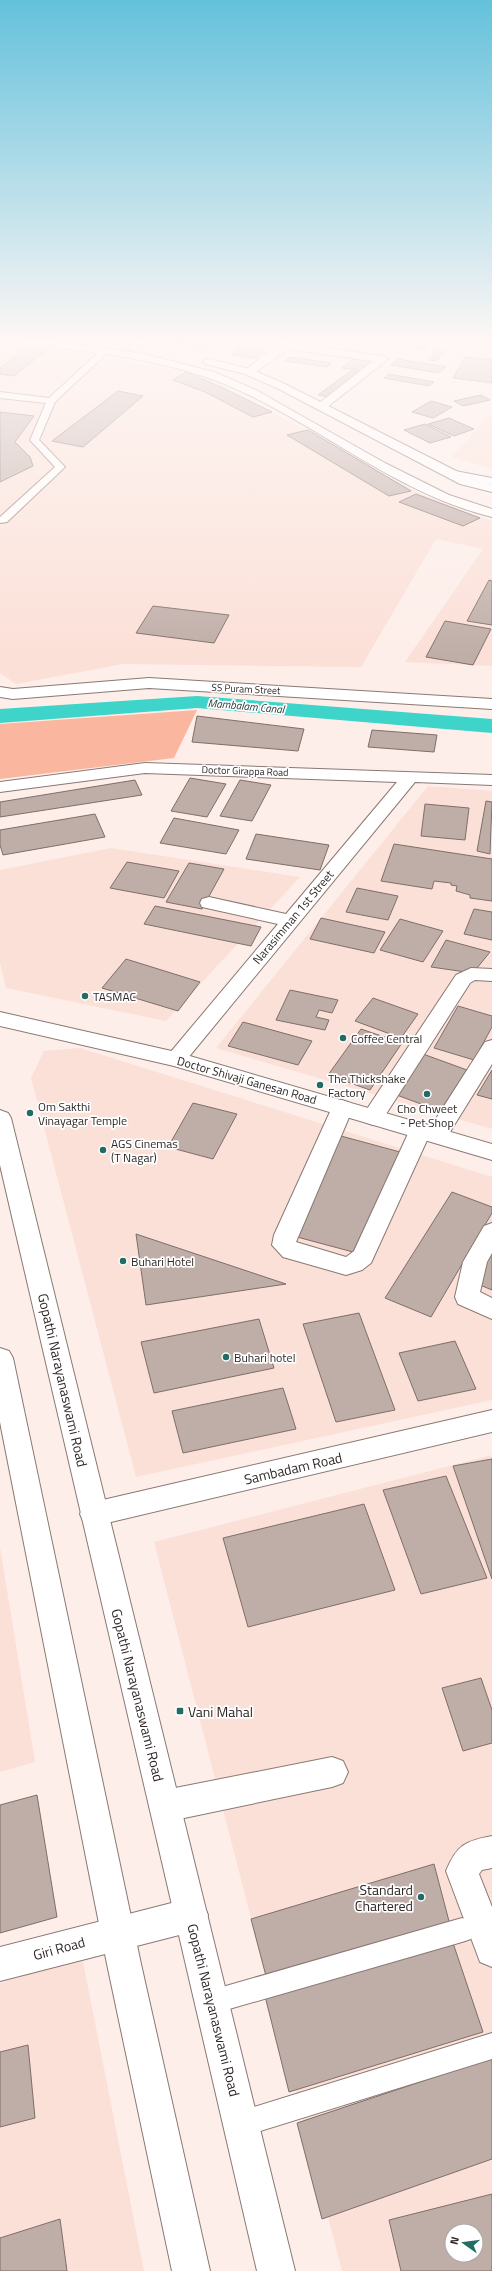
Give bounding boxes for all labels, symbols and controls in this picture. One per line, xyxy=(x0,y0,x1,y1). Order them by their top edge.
street label: SS Puram Street xyxy=(211,680,281,698)
water label: Mambalam Canal xyxy=(207,695,286,717)
street label: Doctor Girappa Road xyxy=(201,762,289,780)
street label: Narasimman 1st Street xyxy=(248,865,339,968)
place label: TASMAC xyxy=(93,987,136,1006)
marker: TASMAC xyxy=(80,991,90,1001)
place label: Coffee Central xyxy=(351,1029,422,1048)
marker: Coffee Central xyxy=(338,1033,348,1043)
street label: Doctor Shivaji Ganesan Road xyxy=(175,1051,319,1109)
place label: The Thickshake Factory xyxy=(328,1069,406,1102)
marker: The Thickshake Factory xyxy=(315,1080,325,1090)
marker: Cho Chweet - Pet Shop xyxy=(422,1089,432,1099)
place label: Om Sakthi Vinayagar Temple xyxy=(38,1097,127,1130)
place label: Cho Chweet - Pet Shop xyxy=(397,1099,458,1132)
marker: Om Sakthi Vinayagar Temple xyxy=(25,1108,35,1118)
place label: AGS Cinemas (T Nagar) xyxy=(111,1134,178,1167)
marker: AGS Cinemas (T Nagar) xyxy=(98,1145,108,1155)
place label: Buhari Hotel xyxy=(131,1252,194,1271)
marker: Buhari Hotel xyxy=(118,1256,128,1266)
street label: Gopathi Narayanaswami Road xyxy=(33,1291,93,1469)
place label: Buhari hotel xyxy=(234,1348,295,1367)
marker: Buhari hotel xyxy=(221,1352,231,1362)
street label: Sambadam Road xyxy=(242,1446,344,1490)
street label: Gopathi Narayanaswami Road xyxy=(106,1606,170,1784)
place label: Vani Mahal xyxy=(188,1701,253,1722)
marker: Vani Mahal xyxy=(175,1706,185,1716)
place label: Standard Chartered xyxy=(355,1879,413,1916)
marker: Standard Chartered xyxy=(416,1892,426,1902)
street label: Gopathi Narayanaswami Road xyxy=(182,1921,246,2099)
street label: Giri Road xyxy=(31,1931,87,1965)
north arrow xyxy=(444,2223,484,2263)
text: N xyxy=(446,2235,463,2246)

